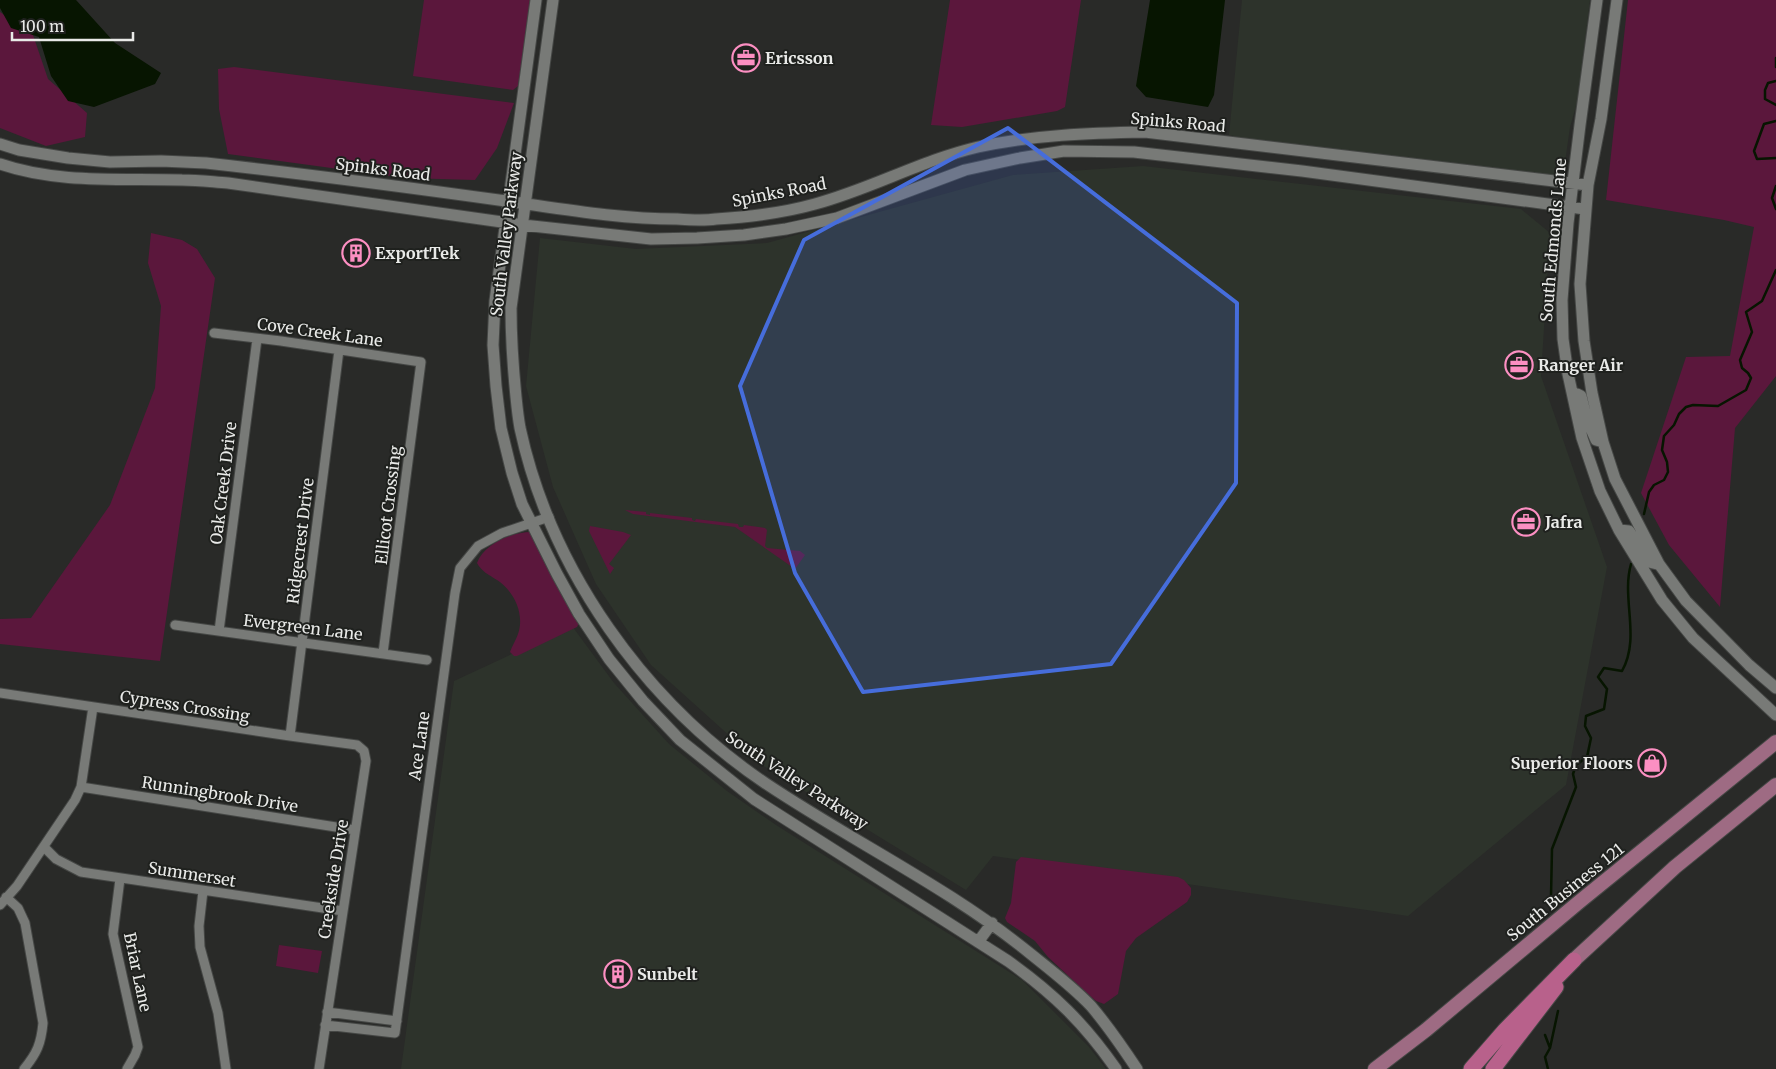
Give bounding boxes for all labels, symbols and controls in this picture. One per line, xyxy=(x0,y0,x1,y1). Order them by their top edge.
scale bar xyxy=(12,10,134,42)
text: 100 m xyxy=(20,17,64,36)
office icon: Ericsson xyxy=(731,43,761,73)
place label: Ericsson xyxy=(765,48,833,68)
street label: Spinks Road xyxy=(1130,108,1227,136)
street label: South Valley Parkway xyxy=(486,150,526,318)
street label: Spinks Road xyxy=(334,153,432,185)
street label: South Edmonds Lane xyxy=(1536,157,1570,323)
street label: Spinks Road xyxy=(730,173,828,211)
building icon: ExportTek xyxy=(341,238,371,268)
place label: ExportTek xyxy=(375,243,460,263)
street label: Cove Creek Lane xyxy=(256,313,384,351)
office icon: Ranger Air xyxy=(1504,350,1534,380)
place label: Ranger Air xyxy=(1538,355,1624,375)
street label: Oak Creek Drive xyxy=(206,420,240,546)
street label: Ellicot Crossing xyxy=(371,444,405,566)
street label: Ridgecrest Drive xyxy=(282,477,318,605)
office icon: Jafra xyxy=(1511,507,1541,537)
place label: Jafra xyxy=(1544,512,1583,532)
street label: Evergreen Lane xyxy=(242,610,364,644)
street label: Cypress Crossing xyxy=(119,686,252,726)
street label: Ace Lane xyxy=(404,710,434,783)
street label: South Valley Parkway xyxy=(722,726,873,834)
shop icon: Superior Floors xyxy=(1637,748,1667,778)
place label: Superior Floors xyxy=(1511,753,1633,773)
street label: Runningbrook Drive xyxy=(140,772,300,816)
street label: Creekside Drive xyxy=(314,818,352,940)
street label: South Business 121 xyxy=(1502,839,1628,945)
street label: Summerset xyxy=(147,857,238,891)
street label: Briar Lane xyxy=(120,931,156,1013)
building icon: Sunbelt xyxy=(603,959,633,989)
place label: Sunbelt xyxy=(637,964,698,984)

